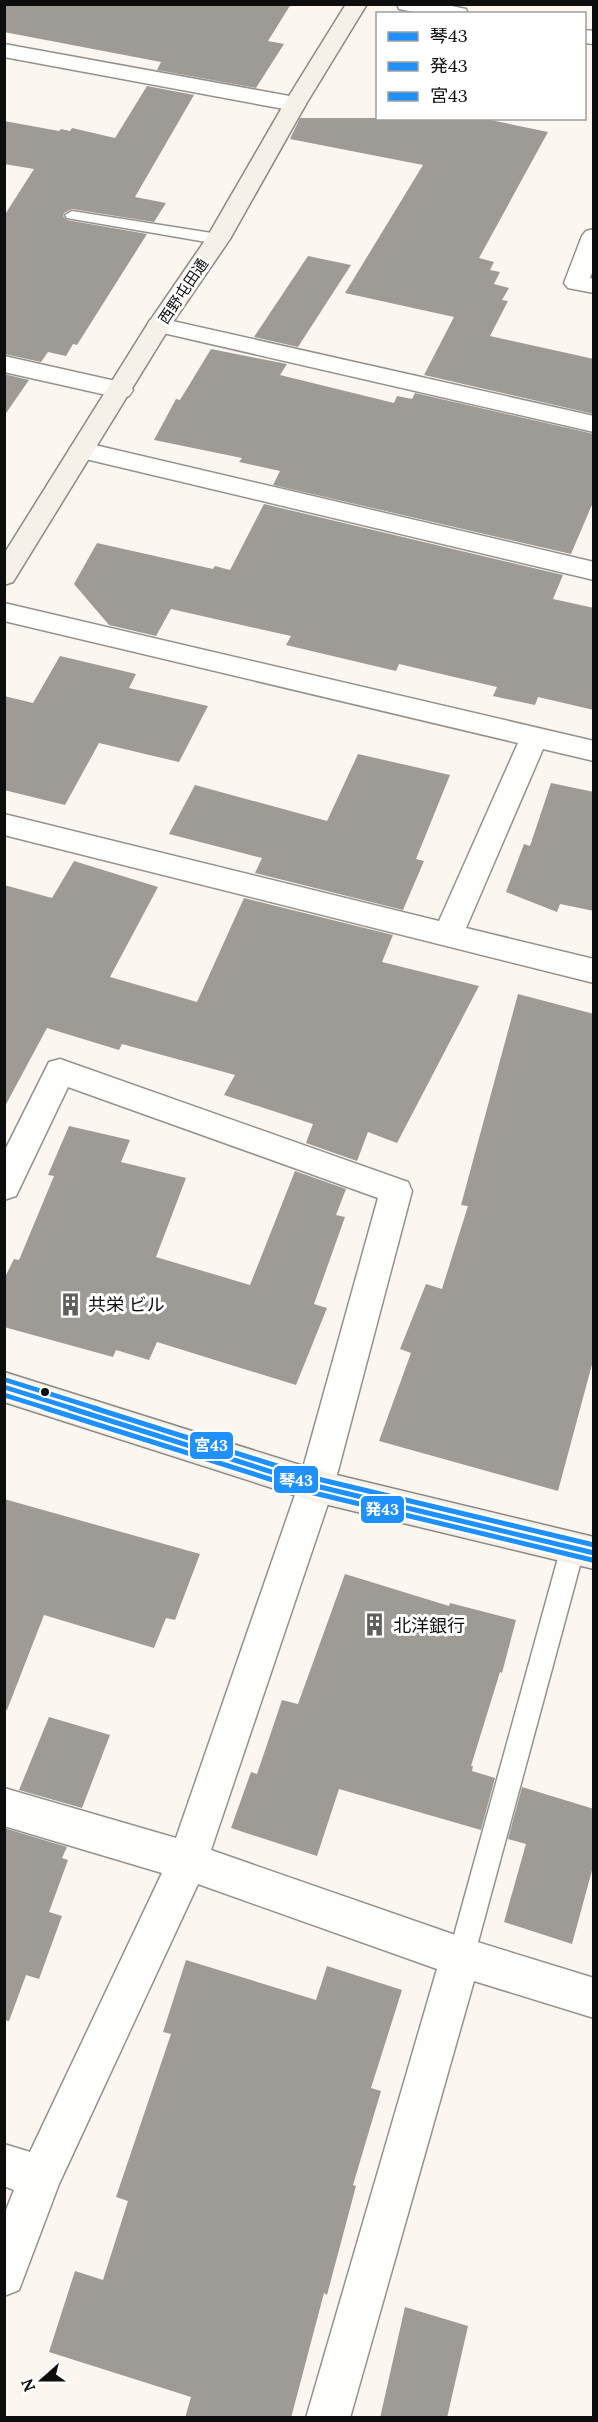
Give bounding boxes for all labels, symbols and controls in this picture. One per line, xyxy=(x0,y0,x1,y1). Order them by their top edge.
legend xyxy=(376,12,586,120)
text: 琴43 xyxy=(430,24,468,47)
text: 発43 xyxy=(430,54,468,77)
text: 宮43 xyxy=(430,84,468,107)
street label: 西野屯田通 xyxy=(154,255,212,327)
building icon: 共栄 ビル xyxy=(57,1291,83,1317)
place label: 共栄 ビル xyxy=(88,1293,165,1316)
unlabelled marker xyxy=(39,1386,51,1398)
line badge: 宮43 xyxy=(189,1431,234,1460)
text: 宮43 xyxy=(194,1435,228,1455)
line badge: 琴43 xyxy=(273,1465,319,1494)
text: 琴43 xyxy=(279,1470,313,1490)
line badge: 発43 xyxy=(360,1495,405,1524)
text: 発43 xyxy=(365,1499,399,1519)
building icon: 北洋銀行 xyxy=(362,1612,388,1638)
place label: 北洋銀行 xyxy=(393,1614,465,1637)
north arrow xyxy=(12,2350,72,2410)
text: N xyxy=(16,2376,40,2395)

